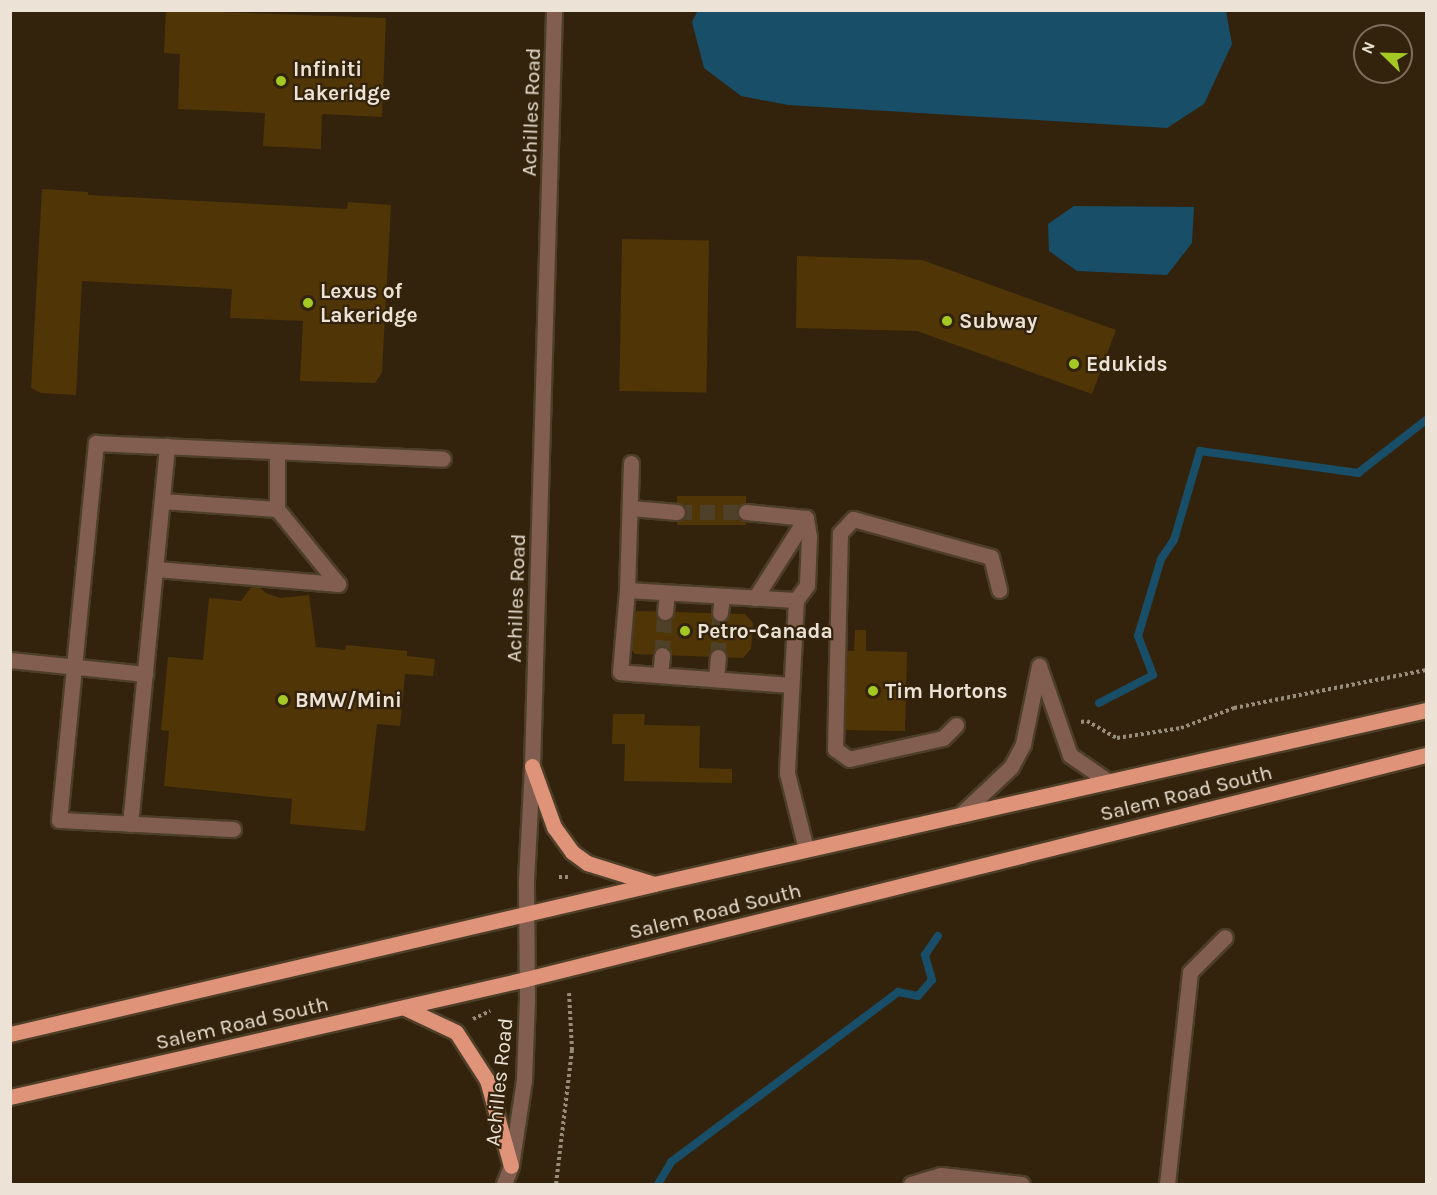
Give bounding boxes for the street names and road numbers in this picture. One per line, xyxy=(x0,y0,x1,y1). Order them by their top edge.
street label: Achilles Road xyxy=(516,47,546,177)
street label: Achilles Road xyxy=(501,533,531,663)
street label: Salem Road South xyxy=(1097,759,1275,827)
street label: Salem Road South xyxy=(626,877,804,945)
street label: Salem Road South xyxy=(153,991,331,1055)
street label: Achilles Road xyxy=(480,1017,518,1147)

